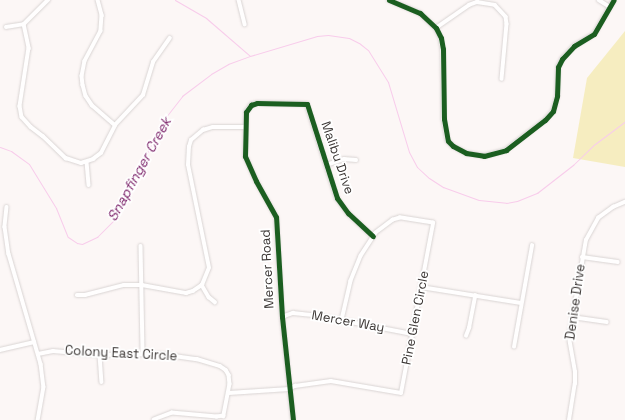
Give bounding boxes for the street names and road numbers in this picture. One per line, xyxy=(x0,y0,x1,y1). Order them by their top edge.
street label: Malibu Drive xyxy=(317,120,357,196)
street label: Mercer Road xyxy=(258,229,278,309)
street label: Denise Drive xyxy=(563,263,589,341)
street label: Pine Glen Circle xyxy=(399,270,433,366)
street label: Mercer Way xyxy=(310,308,386,336)
street label: Colony East Circle xyxy=(64,343,178,365)

